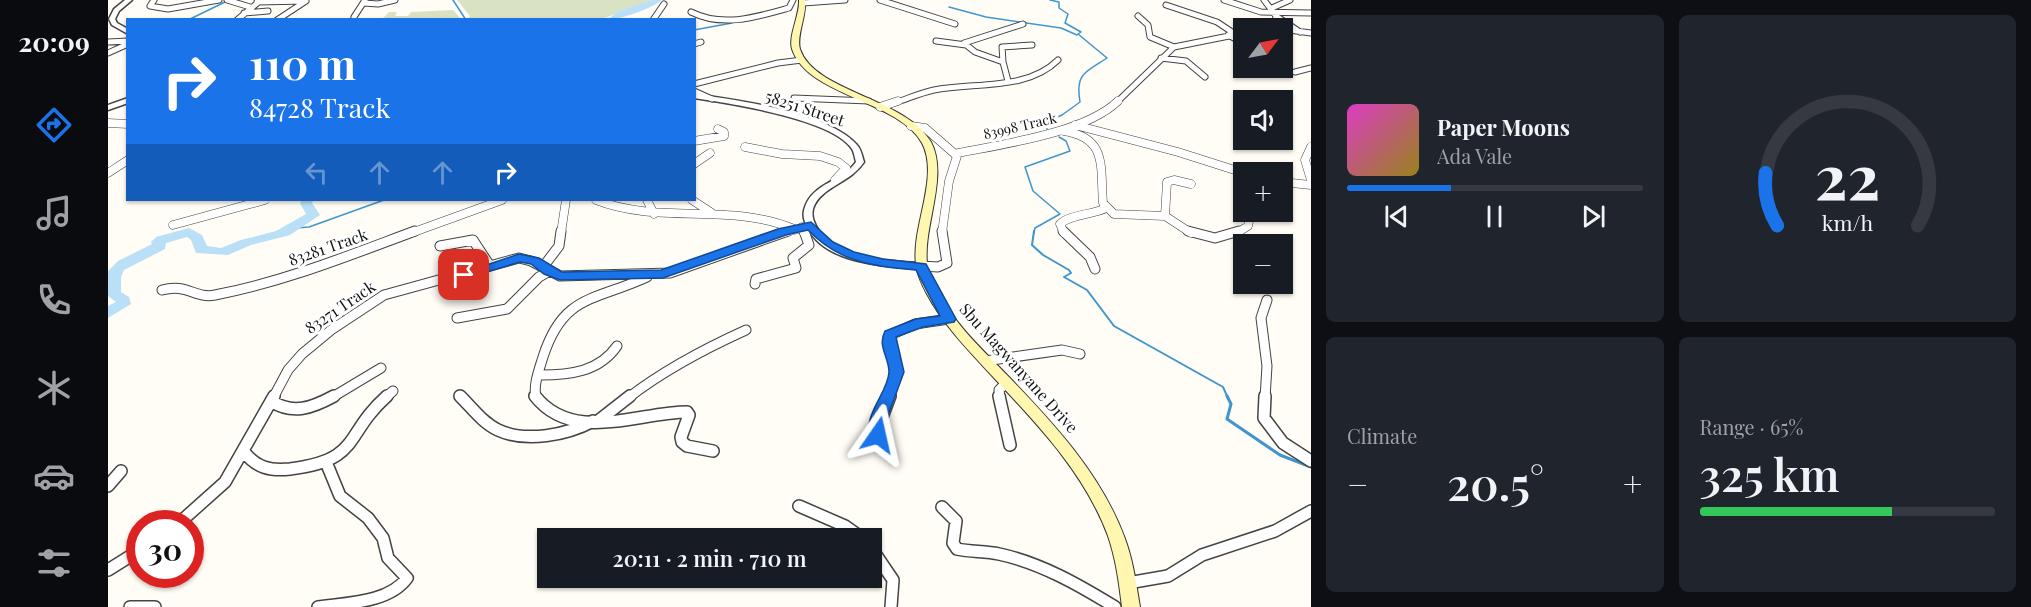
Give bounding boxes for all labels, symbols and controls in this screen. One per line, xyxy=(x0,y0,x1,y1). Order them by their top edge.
north arrow xyxy=(1233,18,1293,78)
map controls xyxy=(1233,18,1293,294)
text: 20:09 xyxy=(18,23,90,59)
text: 110 m xyxy=(249,35,356,91)
icon: right xyxy=(150,42,228,120)
street label: 58251 Street xyxy=(763,85,848,130)
text: 84728 Track xyxy=(249,89,390,125)
button: sound xyxy=(1233,90,1293,150)
icon: directions xyxy=(33,104,75,146)
street label: 83998 Track xyxy=(981,108,1059,143)
text: Paper Moons xyxy=(1437,112,1570,142)
text: 22 xyxy=(1815,132,1880,216)
text: Ada Vale xyxy=(1437,142,1512,169)
icon: left xyxy=(300,156,333,189)
icon: ahead xyxy=(363,156,396,189)
icon: ahead xyxy=(426,156,459,189)
icon: right xyxy=(489,156,522,189)
button: + xyxy=(1233,162,1293,222)
icon: music xyxy=(33,192,75,234)
icon: previous xyxy=(1380,200,1413,233)
icon: pause xyxy=(1478,200,1511,233)
icon: next xyxy=(1577,200,1610,233)
text: km/h xyxy=(1822,208,1873,236)
street label: 83281 Track xyxy=(285,223,370,270)
button: − xyxy=(1233,234,1293,294)
pin xyxy=(438,249,489,300)
icon: arrive xyxy=(447,258,480,291)
street label: 83271 Track xyxy=(300,275,379,338)
icon: phone xyxy=(33,279,75,321)
street label: Sbu Magwanyane Drive xyxy=(956,298,1083,437)
icon: climate xyxy=(33,367,75,409)
position arrow xyxy=(846,403,910,467)
text: Range · 65% xyxy=(1700,413,1803,440)
text: Climate xyxy=(1347,422,1417,449)
text: 325 km xyxy=(1700,443,1839,503)
text: 20.5° xyxy=(1447,452,1544,512)
icon: car xyxy=(33,455,75,497)
text: − xyxy=(1347,461,1368,505)
text: + xyxy=(1623,461,1642,505)
speed limit sign: 30 xyxy=(126,510,204,588)
icon: filters xyxy=(33,542,75,584)
text: 20:11 · 2 min · 710 m xyxy=(612,543,807,573)

